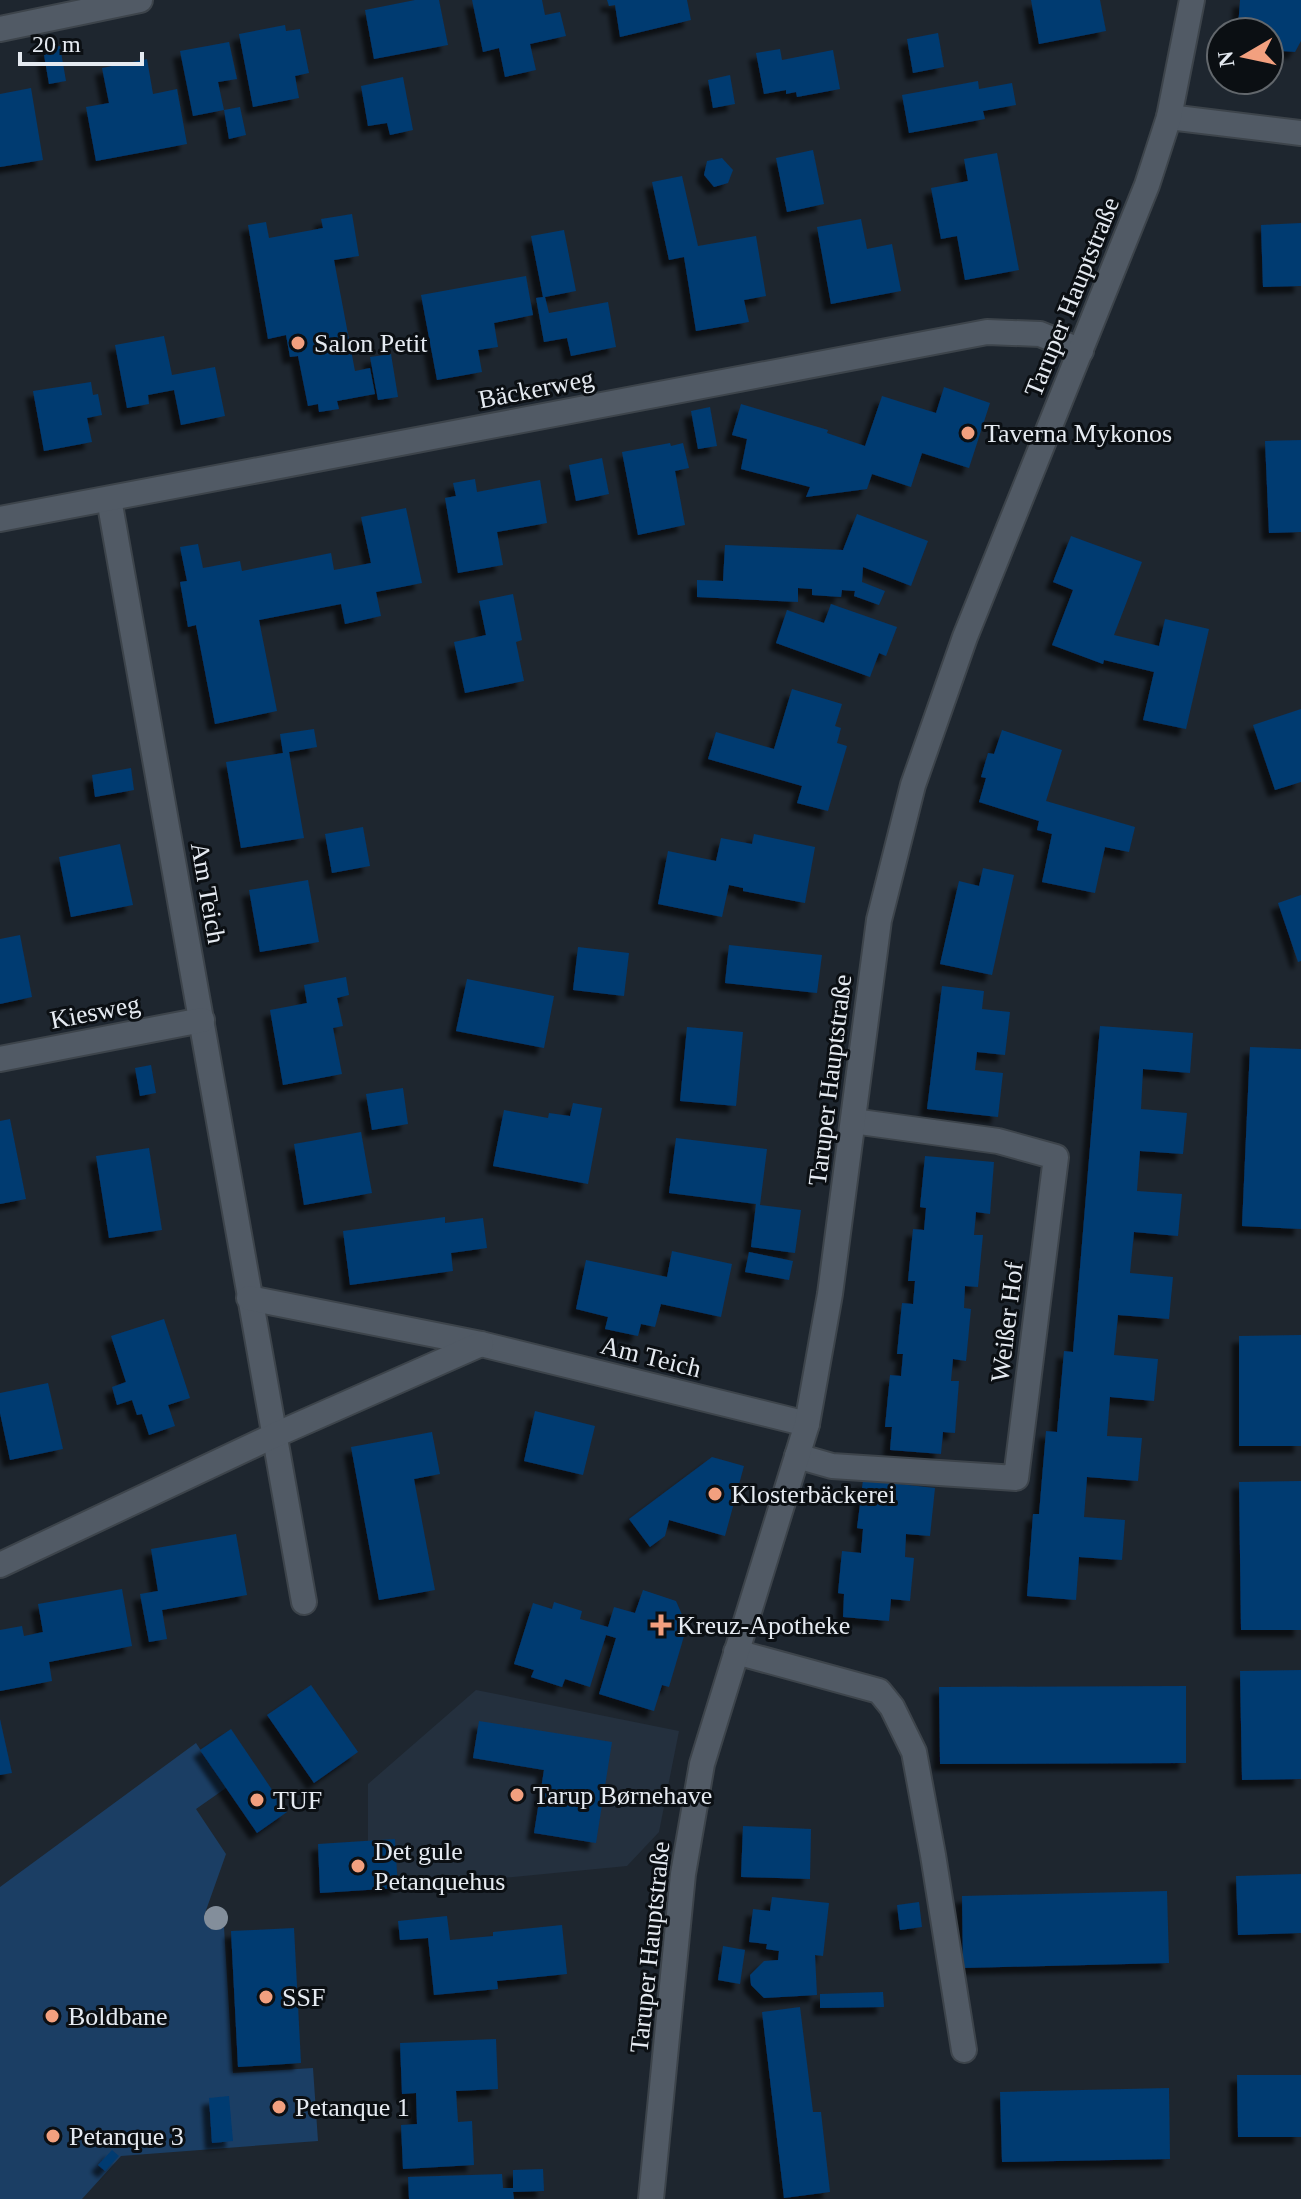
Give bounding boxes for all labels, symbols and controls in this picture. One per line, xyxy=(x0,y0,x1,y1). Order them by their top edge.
scale bar xyxy=(20,16,142,66)
north arrow xyxy=(1205,16,1285,96)
text: 20 m xyxy=(32,31,81,57)
text: N xyxy=(1212,49,1239,69)
street label: Taruper Hauptstraße xyxy=(1019,193,1125,401)
place label: Salon Petit xyxy=(314,329,428,358)
marker: Salon Petit xyxy=(289,334,307,352)
street label: Bäckerweg xyxy=(476,364,596,414)
place label: Taverna Mykonos xyxy=(984,419,1172,448)
marker: Taverna Mykonos xyxy=(959,424,977,442)
street label: Am Teich xyxy=(185,840,231,946)
street label: Taruper Hauptstraße xyxy=(803,973,857,1187)
street label: Kiesweg xyxy=(48,989,142,1035)
street label: Weißer Hof xyxy=(985,1260,1029,1384)
street label: Am Teich xyxy=(598,1331,704,1383)
place label: Klosterbäckerei xyxy=(731,1480,896,1509)
marker: Klosterbäckerei xyxy=(706,1485,724,1503)
place label: Kreuz-Apotheke xyxy=(677,1611,850,1640)
marker: Kreuz-Apotheke xyxy=(652,1616,670,1634)
place label: Tarup Børnehave xyxy=(533,1781,712,1810)
place label: TUF xyxy=(273,1786,322,1815)
marker: Tarup Børnehave xyxy=(508,1786,526,1804)
marker: TUF xyxy=(248,1791,266,1809)
place label: Det gule Petanquehus xyxy=(374,1837,505,1896)
street label: Taruper Hauptstraße xyxy=(624,1840,676,2054)
marker: Det gule Petanquehus xyxy=(349,1857,367,1875)
place label: SSF xyxy=(282,1983,325,2012)
marker: SSF xyxy=(257,1988,275,2006)
place label: Boldbane xyxy=(68,2002,168,2031)
marker: Boldbane xyxy=(43,2007,61,2025)
place label: Petanque 1 xyxy=(295,2093,410,2122)
marker: Petanque 1 xyxy=(270,2098,288,2116)
place label: Petanque 3 xyxy=(69,2122,184,2151)
marker: Petanque 3 xyxy=(44,2127,62,2145)

